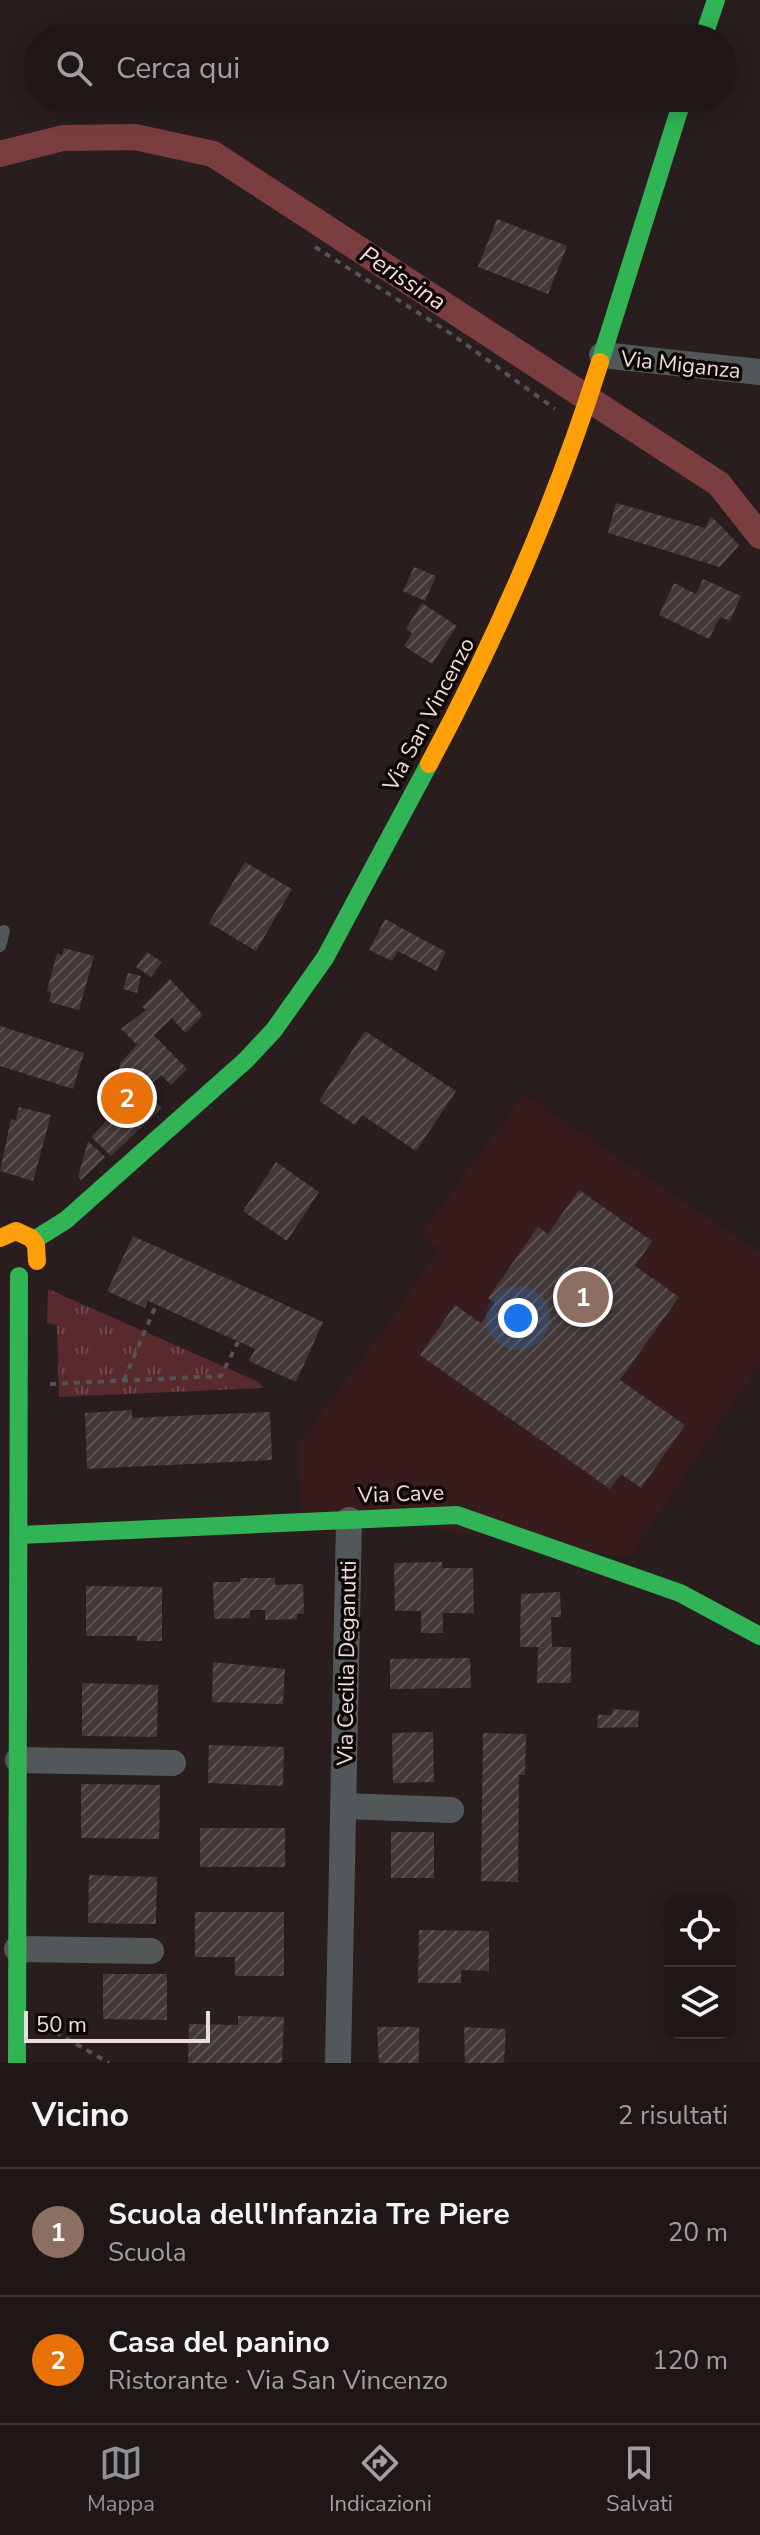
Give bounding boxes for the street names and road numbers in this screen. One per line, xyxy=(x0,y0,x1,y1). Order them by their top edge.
street label: Via Miganza xyxy=(619,344,742,386)
street label: Via San Vincenzo xyxy=(375,632,482,797)
street label: Via Cave xyxy=(356,1477,445,1511)
street label: Via Cecilia Deganutti xyxy=(330,1560,364,1767)

